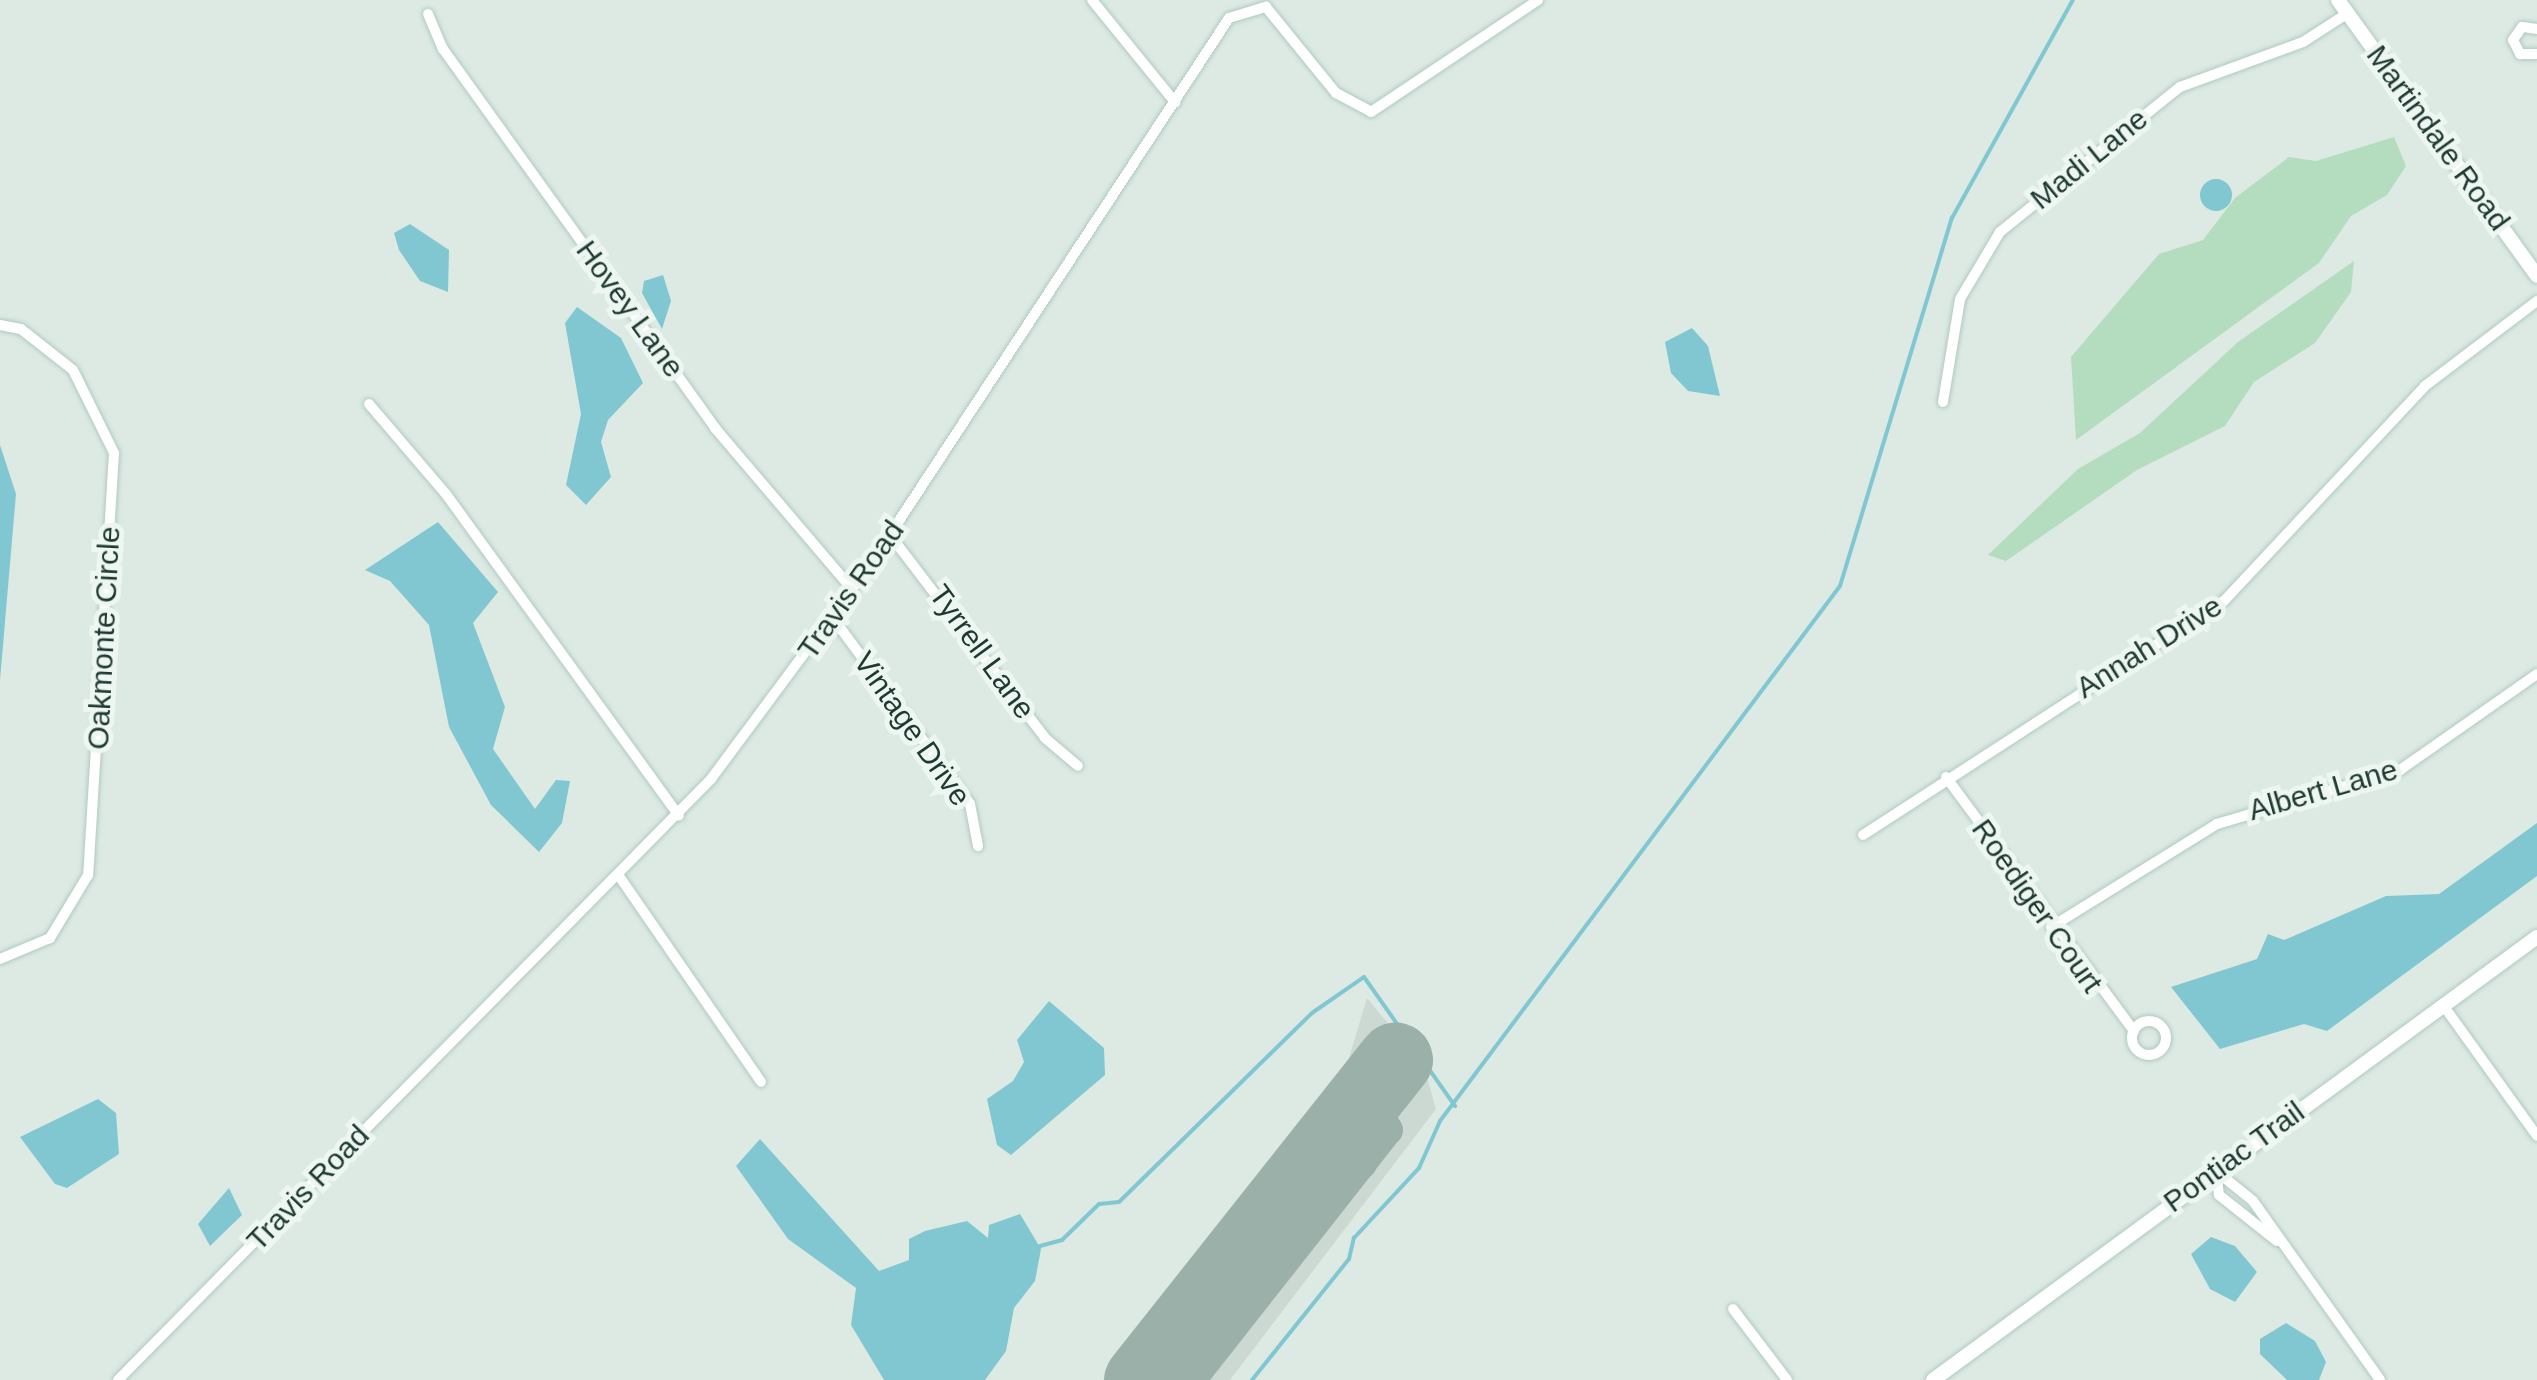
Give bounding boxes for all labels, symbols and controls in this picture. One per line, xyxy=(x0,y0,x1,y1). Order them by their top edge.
street label: Martindale Road xyxy=(2359,38,2517,238)
street label: Madi Lane xyxy=(2023,101,2155,217)
street label: Hovey Lane xyxy=(568,234,692,384)
street label: Travis Road xyxy=(790,514,912,666)
street label: Oakmonte Circle xyxy=(80,526,128,750)
street label: Tyrrell Lane xyxy=(921,578,1043,726)
street label: Annah Drive xyxy=(2069,588,2229,706)
street label: Vintage Drive xyxy=(846,645,978,813)
street label: Albert Lane xyxy=(2244,752,2402,828)
street label: Roediger Court xyxy=(1964,812,2110,1000)
street label: Pontiac Trail xyxy=(2156,1094,2312,1220)
street label: Travis Road xyxy=(239,1118,377,1258)

